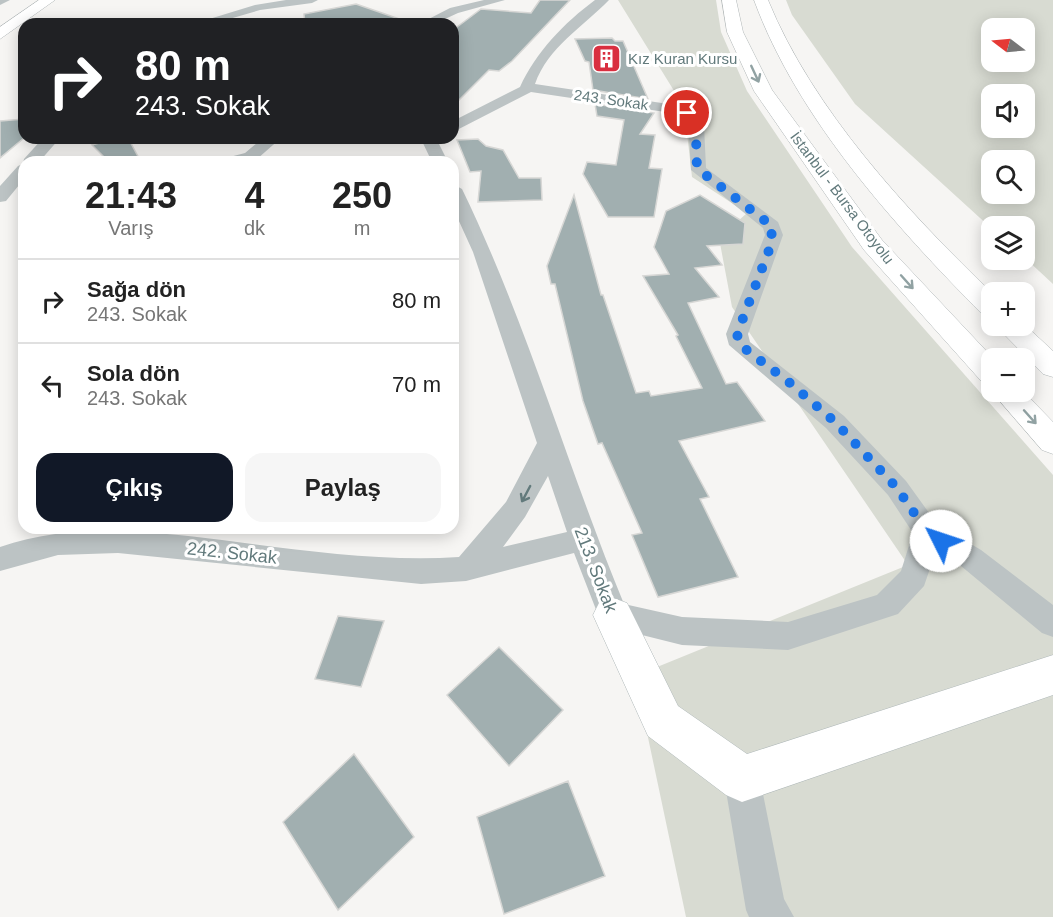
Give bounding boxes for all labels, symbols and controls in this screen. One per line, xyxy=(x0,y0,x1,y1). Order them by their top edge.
north arrow xyxy=(981,18,1035,72)
map controls xyxy=(981,18,1035,402)
icon: right xyxy=(36,42,114,120)
text: 80 m xyxy=(135,42,231,89)
building icon: Kız Kuran Kursu xyxy=(591,43,623,75)
place label: Kız Kuran Kursu xyxy=(628,50,737,67)
one-way arrow xyxy=(750,65,762,83)
button: sound xyxy=(981,84,1035,138)
street label: 243. Sokak xyxy=(573,86,650,113)
pin xyxy=(661,87,712,138)
text: 243. Sokak xyxy=(135,91,270,121)
icon: arrive xyxy=(670,96,703,129)
street label: İstanbul - Bursa Otoyolu xyxy=(787,128,898,267)
button: search xyxy=(981,150,1035,204)
text: 21:43 xyxy=(85,175,177,216)
text: 4 xyxy=(244,175,265,216)
text: 250 xyxy=(332,175,392,216)
button: layers xyxy=(981,216,1035,270)
text: Varış xyxy=(108,217,154,239)
text: dk xyxy=(244,217,265,239)
text: m xyxy=(354,217,370,239)
one-way arrow xyxy=(900,275,914,290)
text: Sağa dön xyxy=(87,277,186,302)
button: + xyxy=(981,282,1035,336)
icon: right xyxy=(36,285,69,318)
text: 80 m xyxy=(392,288,441,313)
text: 243. Sokak xyxy=(87,303,187,325)
button: − xyxy=(981,348,1035,402)
text: Sola dön xyxy=(87,361,180,386)
icon: left xyxy=(36,369,69,402)
text: 70 m xyxy=(392,372,441,397)
text: 243. Sokak xyxy=(87,387,187,409)
one-way arrow xyxy=(1023,409,1037,424)
button: Çıkış xyxy=(36,453,233,522)
button: Paylaş xyxy=(245,453,441,522)
one-way arrow xyxy=(520,485,531,503)
position arrow xyxy=(909,509,973,573)
street label: 213. Sokak xyxy=(571,524,622,617)
street label: 242. Sokak xyxy=(186,538,279,568)

